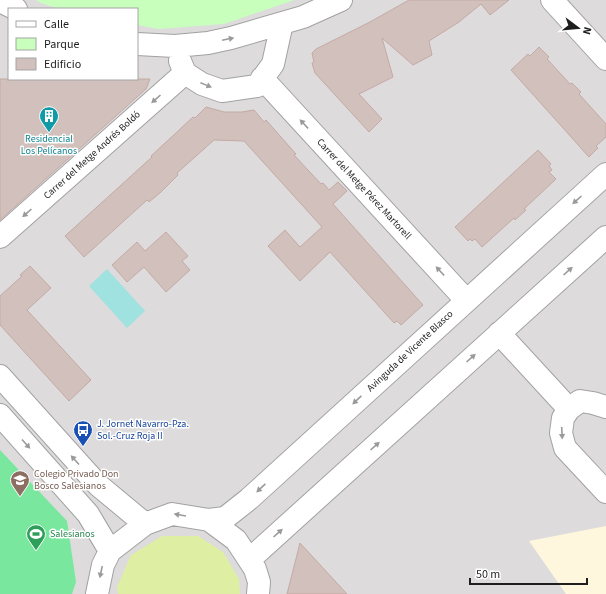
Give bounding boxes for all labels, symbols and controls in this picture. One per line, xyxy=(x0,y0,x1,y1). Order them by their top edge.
legend xyxy=(8,8,138,80)
north arrow xyxy=(558,8,598,48)
text: Calle xyxy=(44,16,69,33)
text: N xyxy=(579,25,595,36)
one-way arrow xyxy=(221,35,234,41)
text: Parque xyxy=(44,36,80,53)
text: Edificio xyxy=(44,56,81,73)
one-way arrow xyxy=(200,82,211,88)
one-way arrow xyxy=(150,95,161,104)
building icon: Residencial Los Pelícanos xyxy=(38,105,60,133)
street label: Carrer del Metge Andrés Boldó xyxy=(40,108,144,202)
one-way arrow xyxy=(300,119,309,129)
place label: Residencial Los Pelícanos xyxy=(21,132,77,158)
street label: Carrer del Metge Pérez Martorell xyxy=(313,136,415,243)
one-way arrow xyxy=(572,195,582,205)
one-way arrow xyxy=(22,209,32,218)
one-way arrow xyxy=(435,266,445,276)
one-way arrow xyxy=(562,267,573,276)
street label: Avinguda de Vicente Blasco xyxy=(364,307,456,395)
one-way arrow xyxy=(466,354,476,363)
one-way arrow xyxy=(351,396,362,405)
place label: J. Jornet Navarro-Pza. Sol.-Cruz Roja II xyxy=(97,417,189,443)
bus stop icon: J. Jornet Navarro-Pza. Sol.-Cruz Roja II xyxy=(72,419,94,447)
one-way arrow xyxy=(559,426,566,439)
one-way arrow xyxy=(21,439,31,449)
one-way arrow xyxy=(370,441,380,450)
one-way arrow xyxy=(70,455,80,465)
place label: Colegio Privado Don Bosco Salesianos xyxy=(34,467,119,493)
school or university icon: Colegio Privado Don Bosco Salesianos xyxy=(9,469,31,497)
one-way arrow xyxy=(256,483,266,493)
one-way arrow xyxy=(174,512,186,518)
sports icon: Salesianos xyxy=(25,523,47,551)
place label: Salesianos xyxy=(50,527,95,541)
one-way arrow xyxy=(274,529,283,538)
scale bar xyxy=(470,560,587,586)
one-way arrow xyxy=(98,566,104,578)
text: 50 m xyxy=(476,566,500,583)

